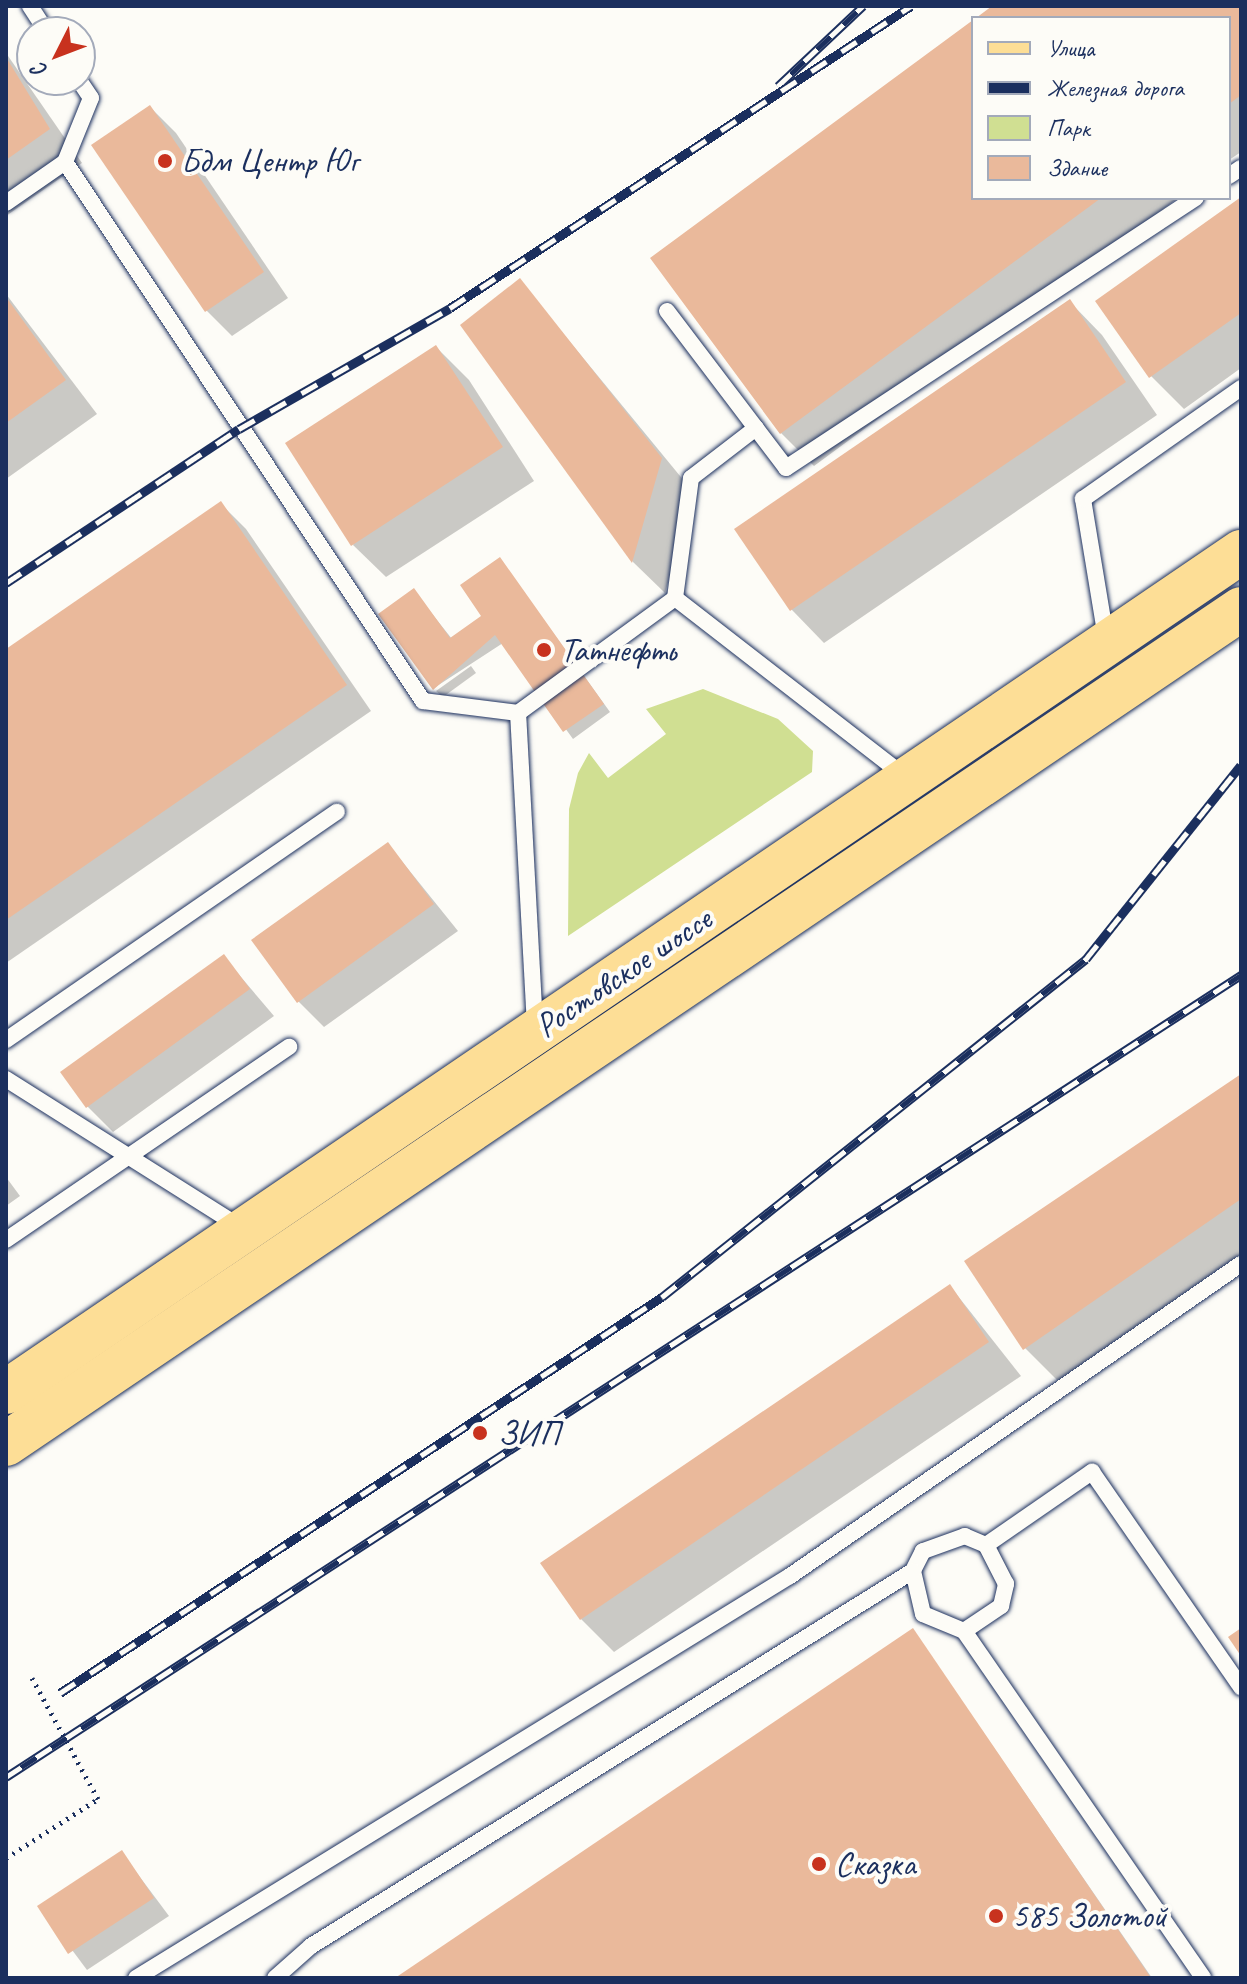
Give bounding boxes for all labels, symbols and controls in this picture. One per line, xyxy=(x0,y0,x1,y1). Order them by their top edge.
north arrow xyxy=(16,16,96,96)
legend xyxy=(971,16,1231,200)
text: Улица xyxy=(1047,33,1095,63)
text: С xyxy=(26,57,54,84)
text: Железная дорога xyxy=(1047,73,1184,103)
text: Парк xyxy=(1047,113,1090,143)
place label: Бдм Центр Юг xyxy=(181,141,361,181)
marker: Бдм Центр Юг xyxy=(156,152,174,170)
text: Здание xyxy=(1047,153,1107,183)
place label: Татнефть xyxy=(560,630,676,670)
marker: Татнефть xyxy=(535,641,553,659)
street label: Ростовское шоссе xyxy=(526,898,720,1046)
place label: ЗИП xyxy=(498,1413,558,1453)
marker: ЗИП xyxy=(469,1422,491,1444)
place label: Сказка xyxy=(835,1844,915,1884)
marker: Сказка xyxy=(810,1855,828,1873)
place label: 585 Золотой xyxy=(1012,1896,1167,1936)
marker: 585 Золотой xyxy=(987,1907,1005,1925)

